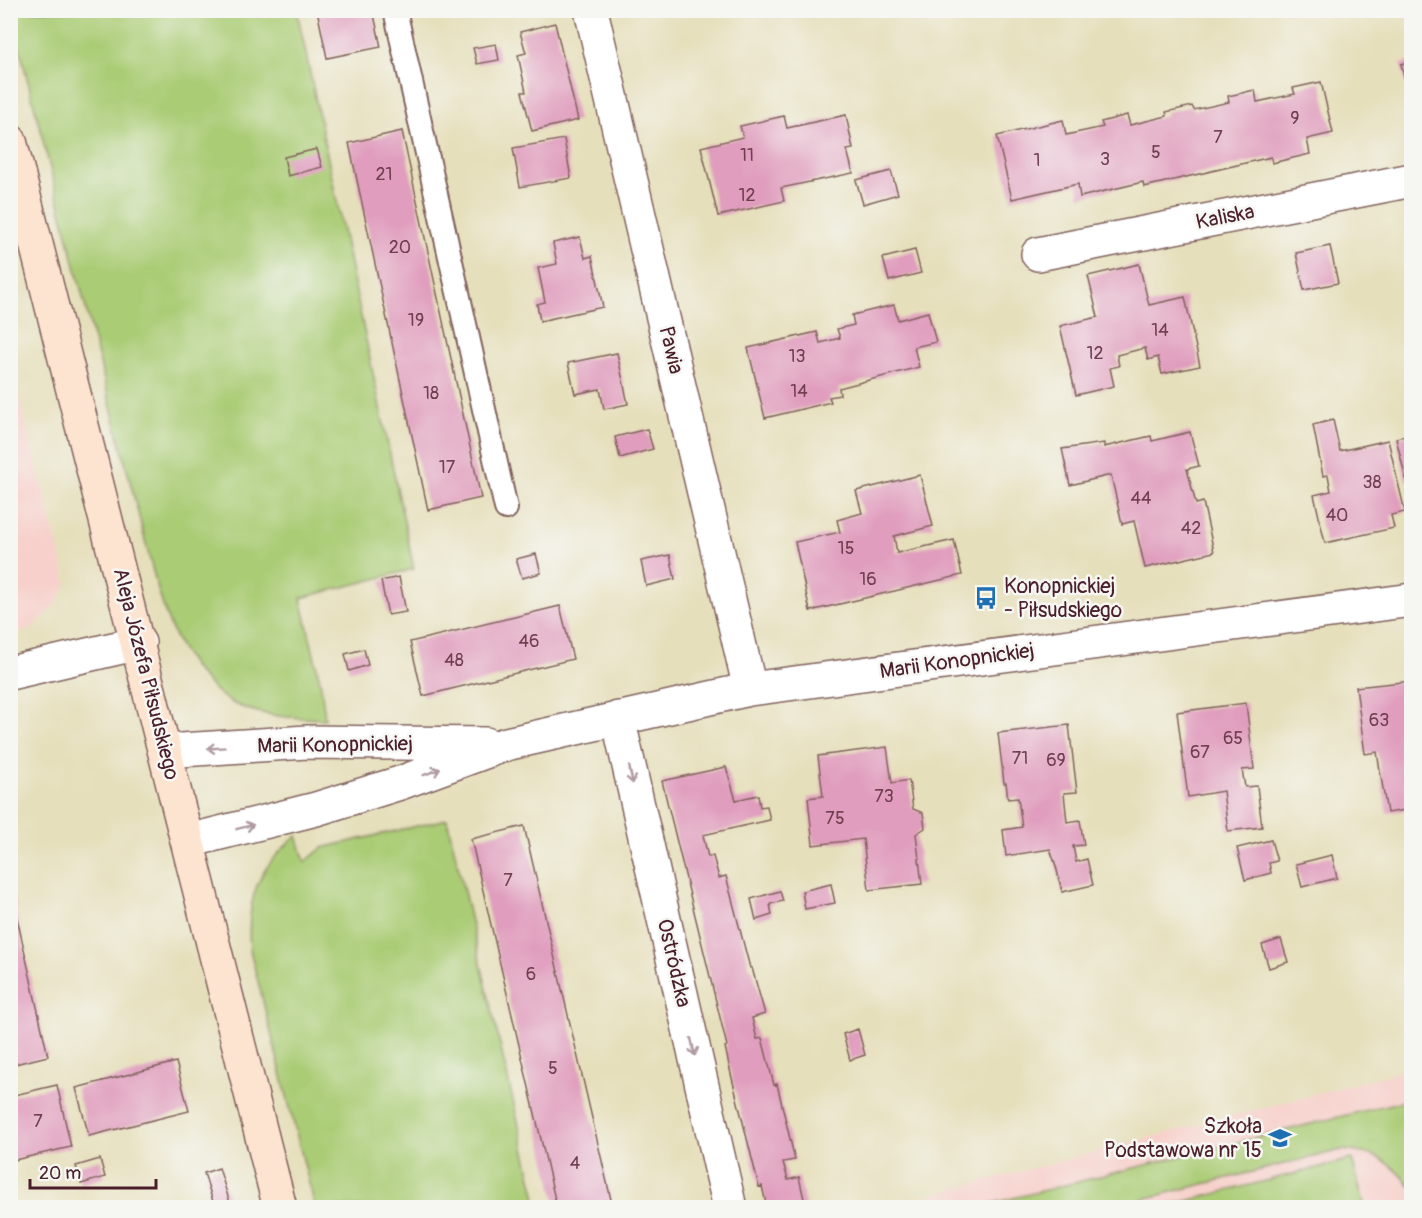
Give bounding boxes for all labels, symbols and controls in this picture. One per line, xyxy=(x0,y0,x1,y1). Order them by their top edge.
house number: 9 xyxy=(1290,107,1300,130)
house number: 7 xyxy=(1213,126,1223,149)
house number: 5 xyxy=(1151,141,1161,164)
house number: 11 xyxy=(740,144,754,167)
house number: 3 xyxy=(1100,148,1110,171)
house number: 1 xyxy=(1033,149,1041,172)
house number: 21 xyxy=(375,163,393,186)
house number: 12 xyxy=(738,184,756,207)
street label: Kaliska xyxy=(1193,198,1257,236)
house number: 20 xyxy=(389,236,411,259)
house number: 19 xyxy=(408,309,424,332)
house number: 14 xyxy=(1151,319,1169,342)
street label: Pawia xyxy=(652,323,690,377)
house number: 12 xyxy=(1086,342,1104,365)
house number: 13 xyxy=(788,345,806,368)
house number: 14 xyxy=(790,380,808,403)
house number: 18 xyxy=(423,382,439,405)
house number: 17 xyxy=(439,456,456,479)
house number: 38 xyxy=(1362,471,1382,494)
house number: 44 xyxy=(1131,487,1152,510)
house number: 40 xyxy=(1326,504,1348,527)
house number: 42 xyxy=(1181,517,1201,540)
house number: 15 xyxy=(838,537,854,560)
street label: Aleja Józefa Piłsudskiego xyxy=(107,565,185,783)
house number: 16 xyxy=(859,568,877,591)
place label: Konopnickiej - Piłsudskiego xyxy=(1004,573,1122,624)
bus stop icon: Konopnickiej - Piłsudskiego xyxy=(973,585,999,611)
house number: 46 xyxy=(519,630,539,653)
street label: Marii Konopnickiej xyxy=(878,637,1036,685)
house number: 48 xyxy=(444,649,464,672)
house number: 63 xyxy=(1369,709,1389,732)
house number: 65 xyxy=(1223,727,1243,750)
street label: Marii Konopnickiej xyxy=(257,730,413,760)
house number: 67 xyxy=(1190,741,1210,764)
one-way arrow xyxy=(207,742,227,753)
house number: 71 xyxy=(1012,747,1028,770)
house number: 69 xyxy=(1046,749,1066,772)
one-way arrow xyxy=(422,765,441,776)
one-way arrow xyxy=(625,765,637,784)
house number: 73 xyxy=(874,785,894,808)
house number: 75 xyxy=(825,807,845,830)
one-way arrow xyxy=(235,821,254,832)
house number: 7 xyxy=(503,869,513,892)
street label: Ostródzka xyxy=(651,916,697,1010)
house number: 6 xyxy=(526,963,536,986)
one-way arrow xyxy=(688,1037,699,1056)
house number: 5 xyxy=(548,1057,558,1080)
house number: 7 xyxy=(33,1110,43,1133)
place label: Szkoła Podstawowa nr 15 xyxy=(1104,1113,1262,1164)
school or university icon: Szkoła Podstawowa nr 15 xyxy=(1267,1125,1293,1151)
scale bar xyxy=(30,1152,156,1190)
house number: 4 xyxy=(570,1152,581,1175)
text: 20 m xyxy=(39,1162,81,1185)

